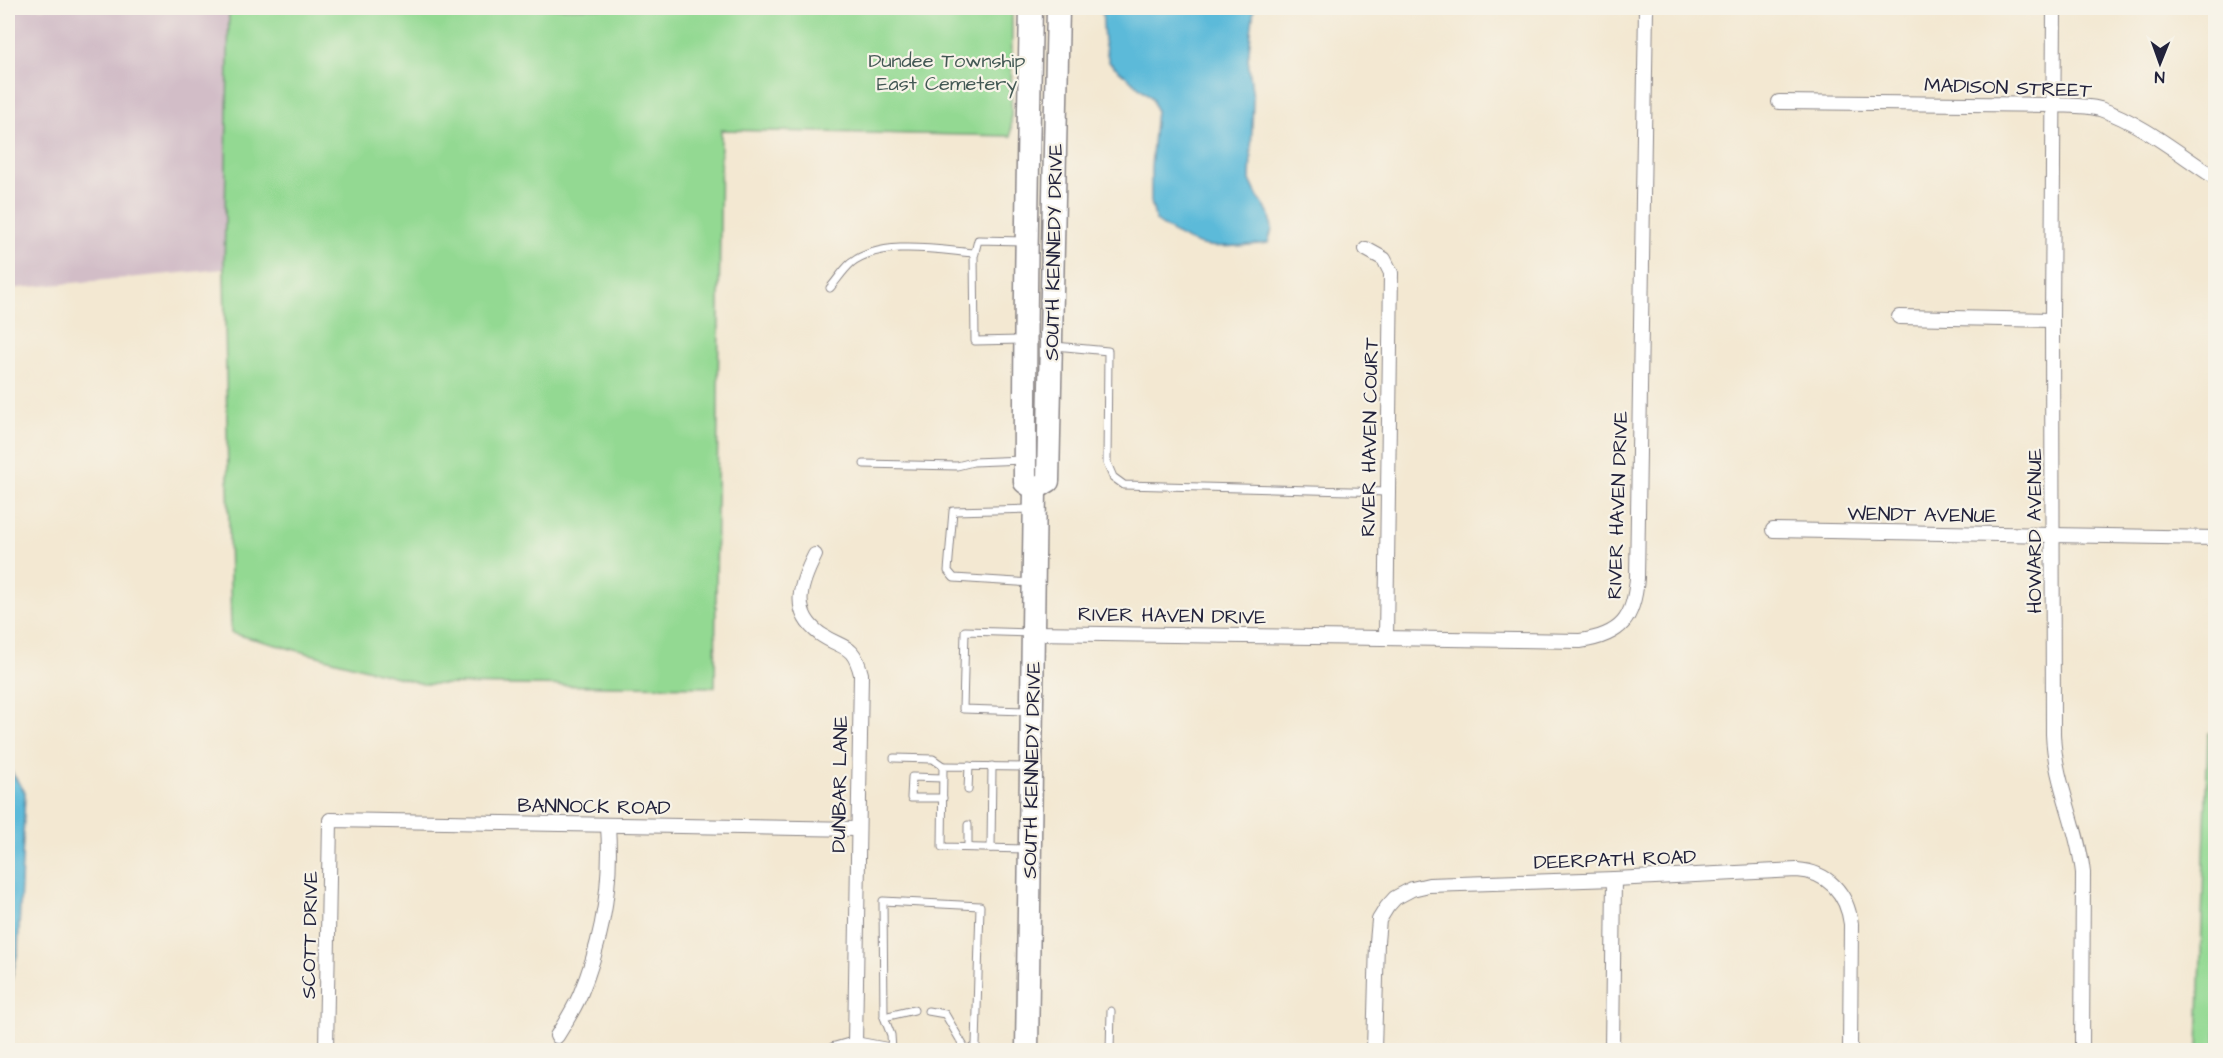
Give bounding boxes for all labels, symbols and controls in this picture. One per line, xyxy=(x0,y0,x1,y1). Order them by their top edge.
north arrow xyxy=(2130,33,2190,93)
park label: Dundee Township East Cemetery xyxy=(868,47,1026,99)
text: N xyxy=(2155,66,2165,88)
street label: MADISON STREET xyxy=(1924,71,2093,105)
street label: SOUTH KENNEDY DRIVE xyxy=(1038,143,1070,361)
street label: RIVER HAVEN COURT xyxy=(1354,337,1386,537)
street label: RIVER HAVEN DRIVE xyxy=(1601,410,1635,600)
street label: HOWARD AVENUE xyxy=(2021,448,2049,614)
street label: WENDT AVENUE xyxy=(1847,500,1997,530)
street label: RIVER HAVEN DRIVE xyxy=(1078,600,1267,632)
street label: SOUTH KENNEDY DRIVE xyxy=(1016,661,1048,879)
street label: DUNBAR LANE xyxy=(825,715,855,853)
street label: BANNOCK ROAD xyxy=(517,792,671,822)
street label: DEERPATH ROAD xyxy=(1533,843,1697,877)
street label: SCOTT DRIVE xyxy=(295,871,325,999)

